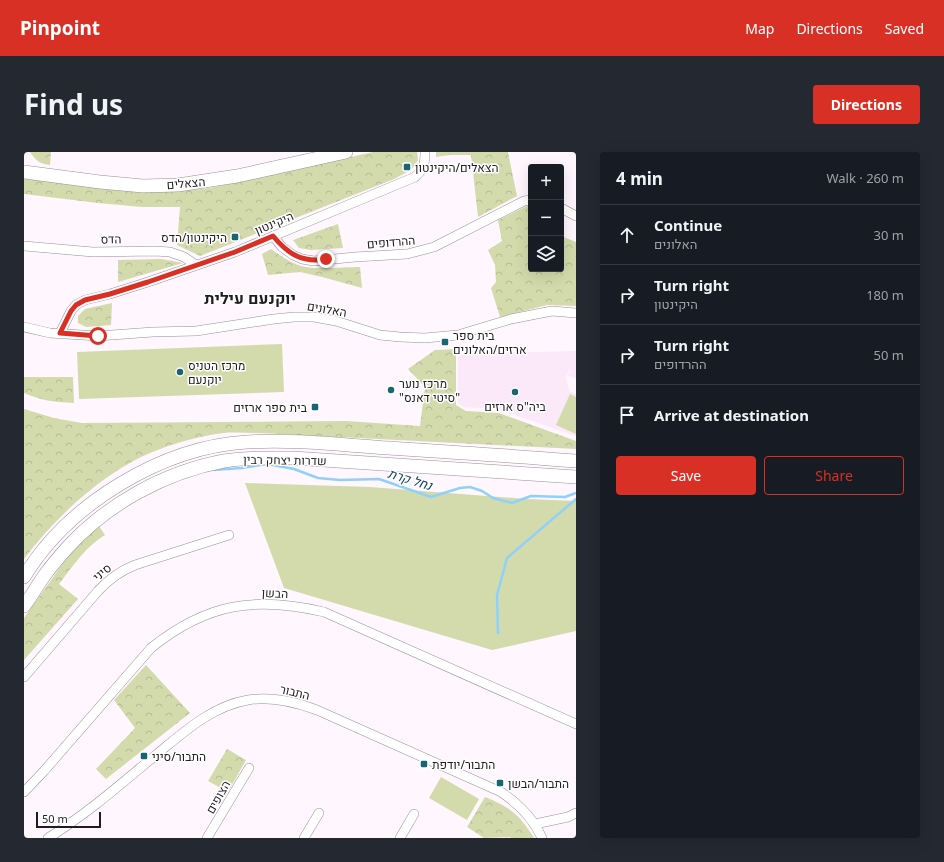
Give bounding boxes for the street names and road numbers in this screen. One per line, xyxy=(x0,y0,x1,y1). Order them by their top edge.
street label: הצאלים xyxy=(166,173,206,193)
street label: היקינטון xyxy=(252,207,296,239)
street label: הדס xyxy=(100,230,122,248)
street label: ההרדופים xyxy=(366,231,416,253)
street label: האלונים xyxy=(306,297,348,321)
street label: שדרות יצחק רבין xyxy=(243,451,327,469)
street label: סיני xyxy=(89,559,115,585)
street label: הבשן xyxy=(261,584,289,602)
street label: התבור xyxy=(278,680,312,704)
street label: הצופים xyxy=(202,777,234,817)

